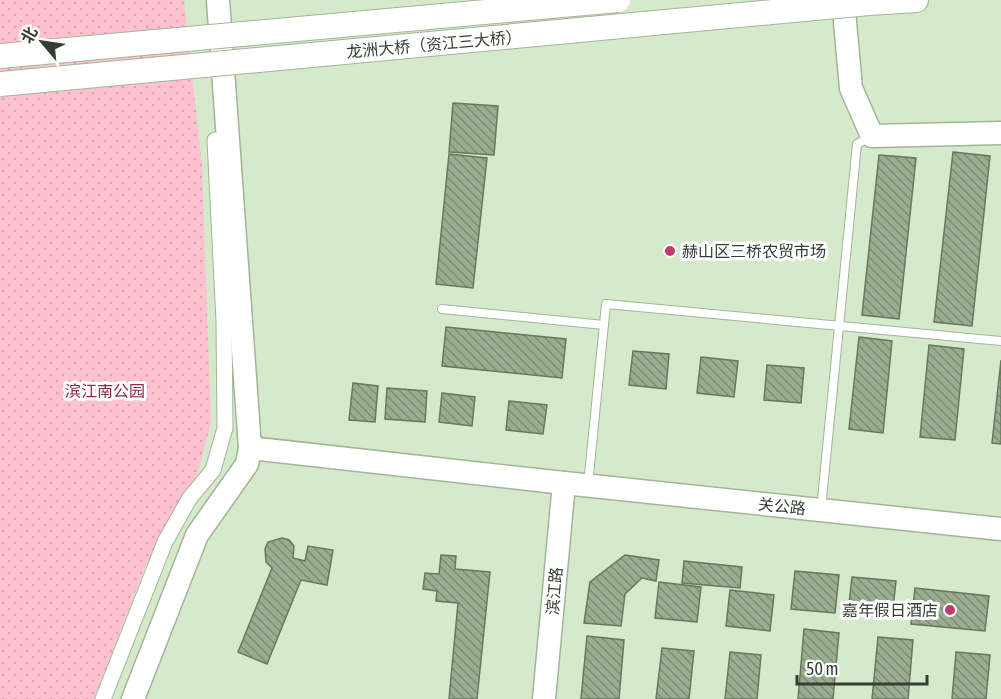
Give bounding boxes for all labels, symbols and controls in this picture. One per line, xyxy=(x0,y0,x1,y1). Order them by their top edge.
north arrow xyxy=(12,12,72,72)
text: 北 xyxy=(17,23,41,46)
street label: 龙洲大桥（资江三大桥） xyxy=(346,27,522,61)
place label: 赫山区三桥农贸市场 xyxy=(682,242,826,260)
marker: 赫山区三桥农贸市场 xyxy=(663,244,677,258)
park label: 滨江南公园 xyxy=(65,382,145,400)
street label: 关公路 xyxy=(757,495,807,517)
street label: 滨江路 xyxy=(543,566,565,616)
place label: 嘉年假日酒店 xyxy=(842,601,938,619)
marker: 嘉年假日酒店 xyxy=(943,603,957,617)
scale bar xyxy=(797,648,928,686)
text: 50 m xyxy=(806,658,838,679)

